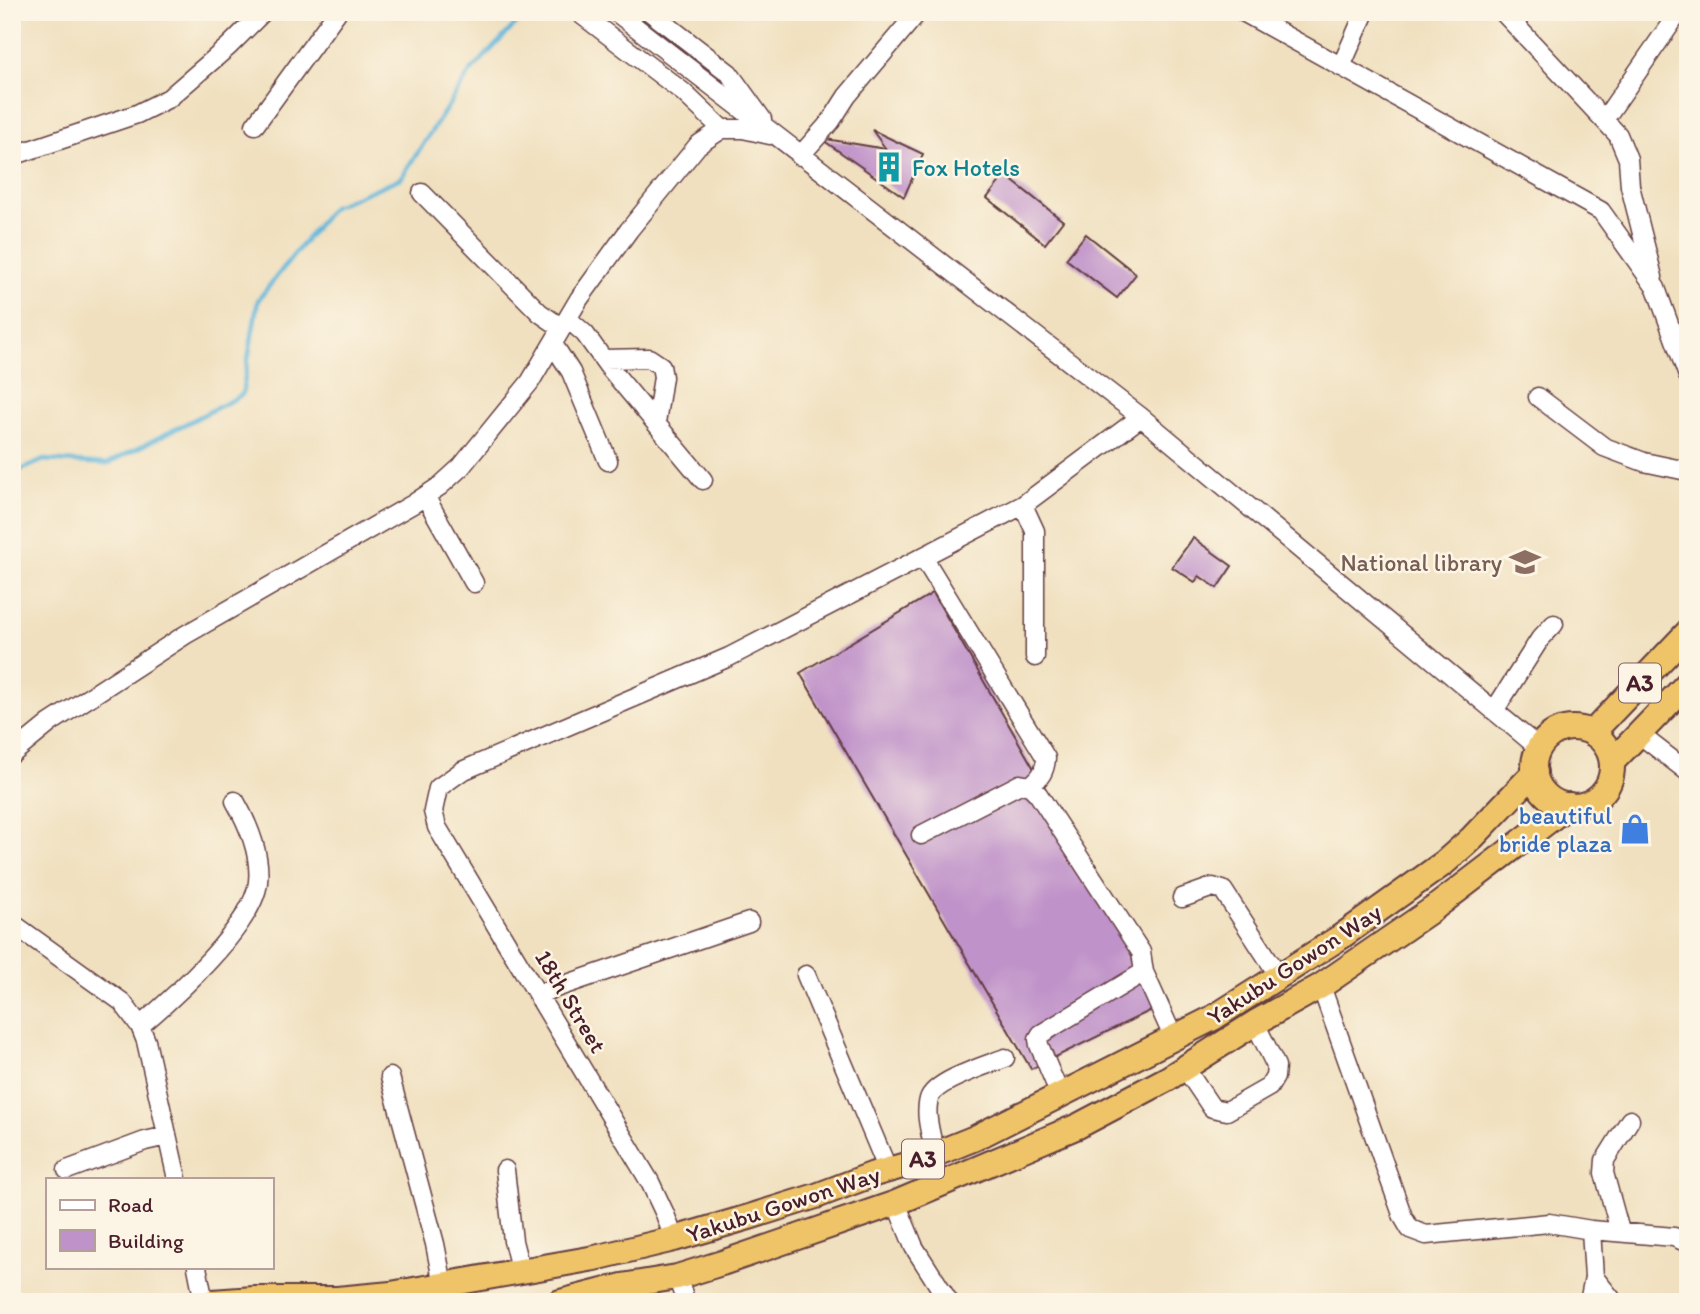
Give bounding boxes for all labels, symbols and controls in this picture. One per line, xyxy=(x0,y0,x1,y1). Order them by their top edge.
building icon: Fox Hotels xyxy=(872,150,906,184)
place label: Fox Hotels xyxy=(912,153,1020,182)
school or university icon: National library xyxy=(1508,545,1542,579)
place label: National library xyxy=(1340,548,1502,577)
road number: A3 xyxy=(1619,664,1661,702)
place label: beautiful bride plaza xyxy=(1499,801,1612,858)
shop icon: beautiful bride plaza xyxy=(1618,812,1652,846)
street label: Yakubu Gowon Way xyxy=(1201,897,1387,1031)
street label: 18th Street xyxy=(529,944,613,1058)
road number: A3 xyxy=(902,1140,944,1178)
street label: Yakubu Gowon Way xyxy=(683,1159,883,1249)
legend xyxy=(46,1178,273,1268)
text: Road xyxy=(108,1192,154,1217)
text: Building xyxy=(108,1228,184,1253)

